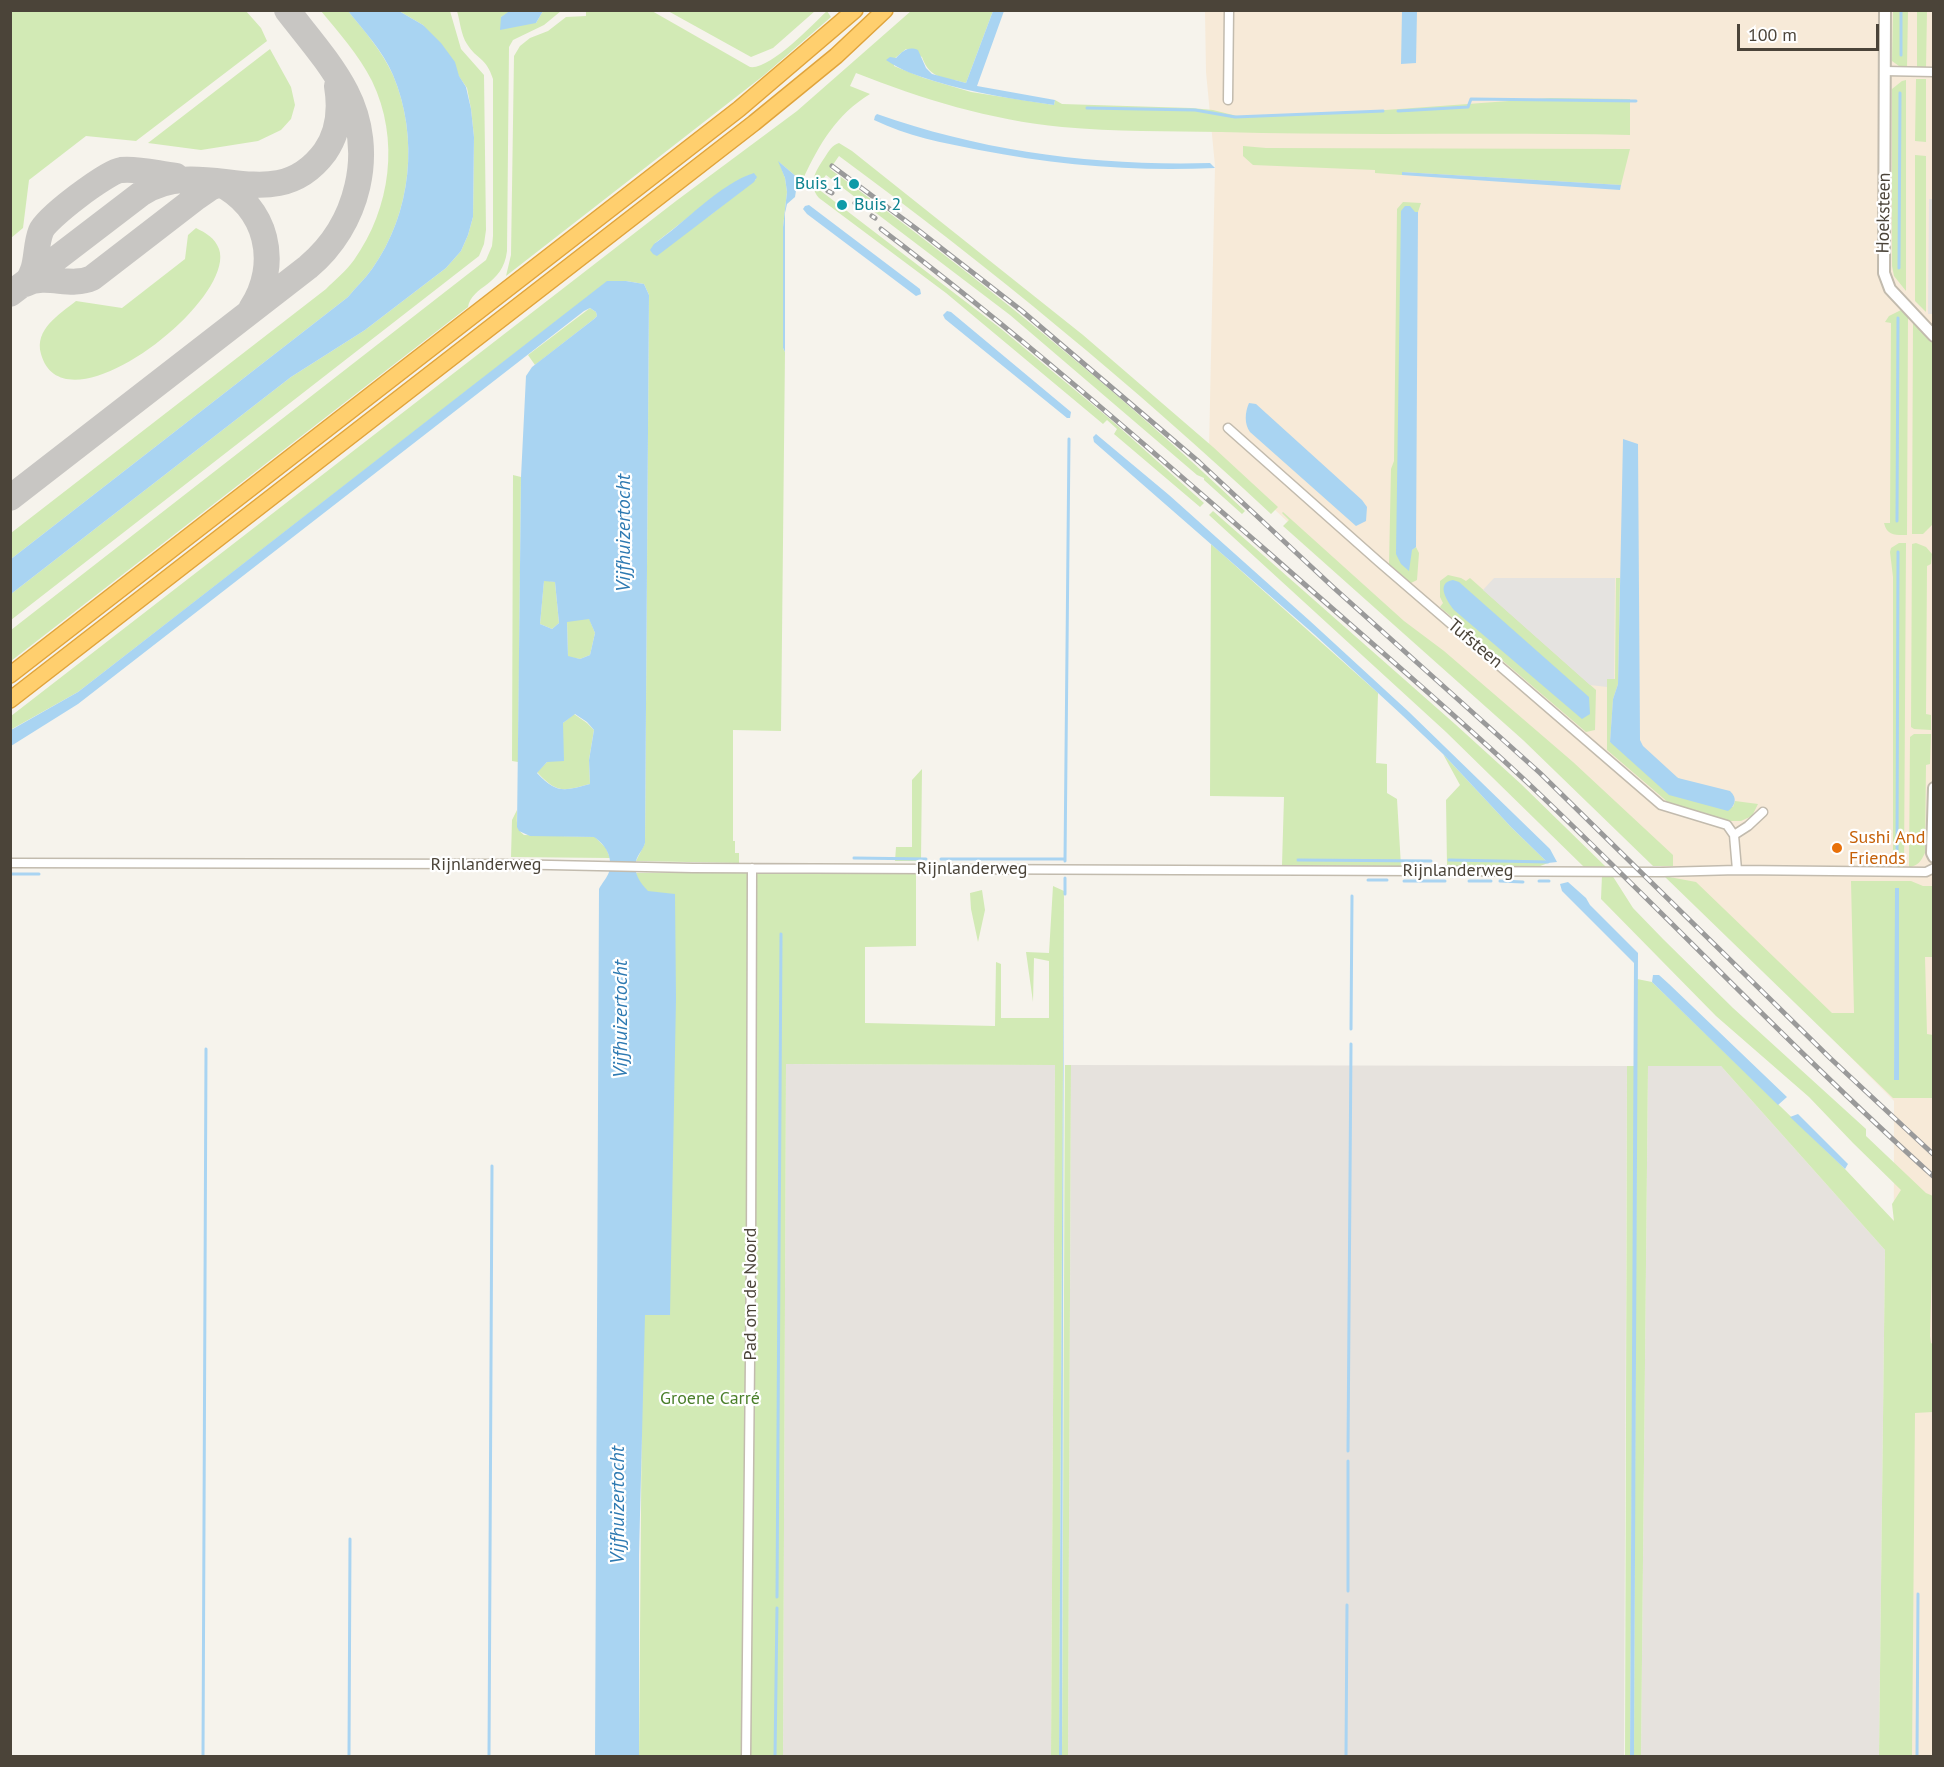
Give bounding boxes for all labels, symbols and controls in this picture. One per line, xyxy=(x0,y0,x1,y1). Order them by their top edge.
scale bar xyxy=(1740,12,1882,50)
text: 100 m xyxy=(1748,23,1797,46)
street label: Hoeksteen xyxy=(1872,172,1896,254)
place label: Buis 1 xyxy=(795,173,842,195)
marker: Buis 1 xyxy=(847,177,861,191)
place label: Buis 2 xyxy=(854,194,901,216)
marker: Buis 2 xyxy=(835,198,849,212)
water label: Vijfhuizertocht xyxy=(612,474,636,592)
street label: Tufsteen xyxy=(1443,615,1507,673)
place label: Sushi And Friends xyxy=(1849,827,1925,870)
marker: Sushi And Friends xyxy=(1830,841,1844,855)
street label: Rijnlanderweg xyxy=(431,854,541,876)
street label: Rijnlanderweg xyxy=(917,858,1027,880)
street label: Rijnlanderweg xyxy=(1403,860,1513,882)
water label: Vijfhuizertocht xyxy=(609,960,633,1078)
street label: Pad om de Noord xyxy=(740,1228,762,1360)
park label: Groene Carré xyxy=(660,1388,760,1410)
water label: Vijfhuizertocht xyxy=(606,1446,630,1564)

